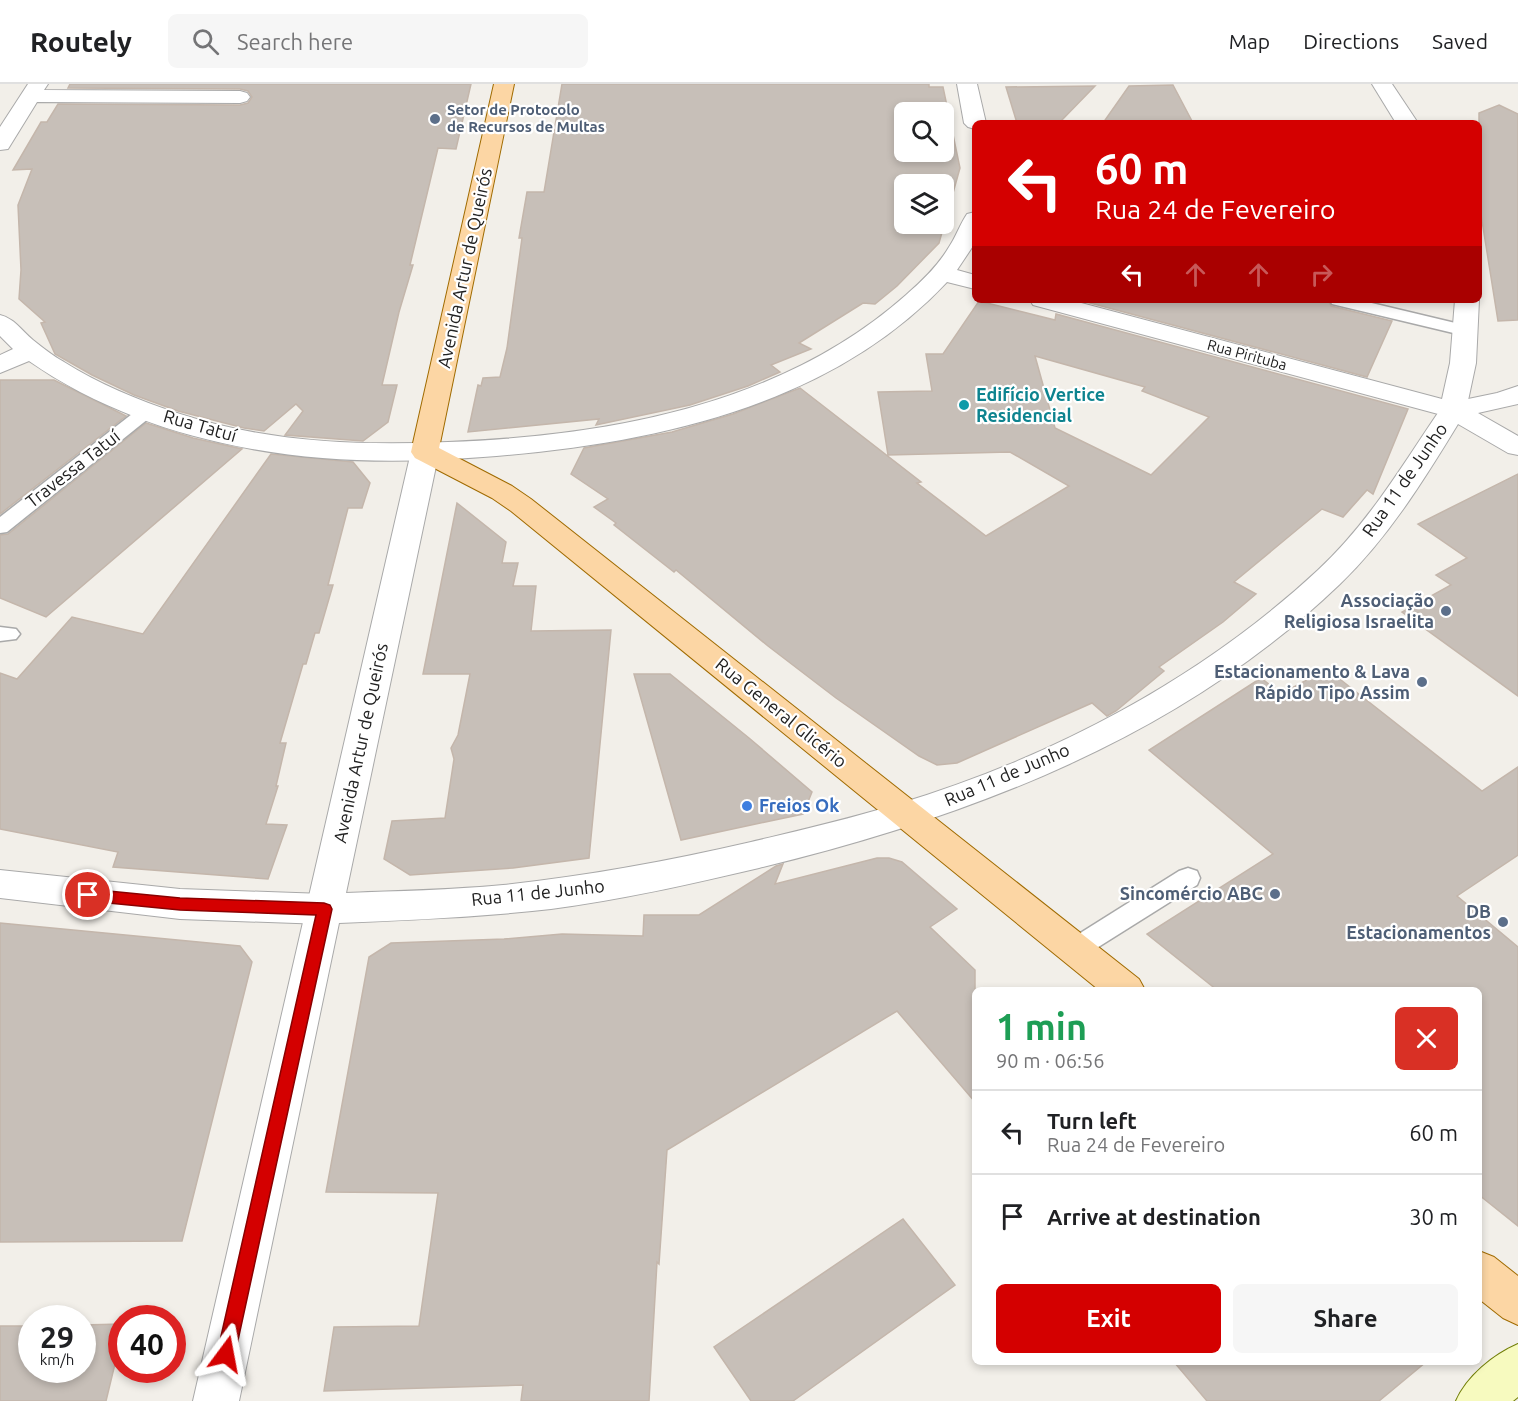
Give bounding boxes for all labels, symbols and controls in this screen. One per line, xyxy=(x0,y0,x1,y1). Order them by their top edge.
search box xyxy=(168,14,588,68)
icon: search xyxy=(189,25,222,58)
text: Routely xyxy=(30,26,132,57)
text: Search here xyxy=(237,29,353,54)
text: Map xyxy=(1229,29,1270,53)
text: Directions xyxy=(1303,29,1399,53)
text: Saved xyxy=(1432,29,1488,53)
place label: Setor de Protocolo de Recursos de Multas xyxy=(447,101,605,135)
map controls xyxy=(894,102,954,234)
button: search xyxy=(894,102,954,162)
marker: Setor de Protocolo de Recursos de Multas xyxy=(428,112,442,126)
icon: left xyxy=(996,144,1074,222)
text: 60 m xyxy=(1095,145,1189,192)
street label: Avenida Artur de Queirós xyxy=(433,166,496,370)
button: layers xyxy=(894,174,954,234)
text: Rua 24 de Fevereiro xyxy=(1095,194,1336,224)
icon: left xyxy=(1116,258,1149,291)
icon: ahead xyxy=(1179,258,1212,291)
icon: ahead xyxy=(1242,258,1275,291)
icon: right xyxy=(1305,258,1338,291)
street label: Rua Pirituba xyxy=(1205,336,1289,373)
place label: Edifício Vertice Residencial xyxy=(976,384,1105,425)
marker: Edifício Vertice Residencial xyxy=(957,398,971,412)
street label: Rua Tatuí xyxy=(161,405,240,445)
street label: Rua 11 de Junho xyxy=(1358,419,1451,540)
street label: Travessa Tatuí xyxy=(22,425,124,511)
place label: Associação Religiosa Israelita xyxy=(1284,590,1434,631)
marker: Associação Religiosa Israelita xyxy=(1439,604,1453,618)
street label: Avenida Artur de Queirós xyxy=(329,641,392,845)
street label: Rua General Glicério xyxy=(712,653,851,771)
place label: Estacionamento & Lava Rápido Tipo Assim xyxy=(1214,661,1410,702)
marker: Estacionamento & Lava Rápido Tipo Assim xyxy=(1415,675,1429,689)
street label: Rua 11 de Junho xyxy=(941,739,1072,809)
place label: Freios Ok xyxy=(759,795,839,815)
marker: Freios Ok xyxy=(740,799,754,813)
pin xyxy=(62,869,113,920)
street label: Rua 11 de Junho xyxy=(470,875,606,909)
icon: arrive xyxy=(71,878,104,911)
place label: Sincomércio ABC xyxy=(1120,883,1263,903)
marker: Sincomércio ABC xyxy=(1268,887,1282,901)
place label: DB Estacionamentos xyxy=(1346,901,1491,942)
marker: DB Estacionamentos xyxy=(1496,915,1510,929)
text: 1 min xyxy=(996,1006,1087,1047)
button: close xyxy=(1395,1007,1458,1070)
text: 90 m · 06:56 xyxy=(996,1049,1105,1072)
text: Turn left xyxy=(1047,1108,1137,1133)
icon: left xyxy=(996,1116,1029,1149)
text: 60 m xyxy=(1409,1120,1458,1145)
text: Rua 24 de Fevereiro xyxy=(1047,1133,1225,1156)
icon: arrive xyxy=(996,1200,1029,1233)
text: Arrive at destination xyxy=(1047,1204,1261,1229)
text: 30 m xyxy=(1409,1204,1458,1229)
button: Exit xyxy=(996,1284,1221,1353)
button: Share xyxy=(1233,1284,1458,1353)
speed limit sign: 40 xyxy=(108,1305,186,1383)
text: 29 xyxy=(40,1320,74,1354)
position arrow xyxy=(194,1322,258,1386)
text: km/h xyxy=(40,1351,74,1368)

